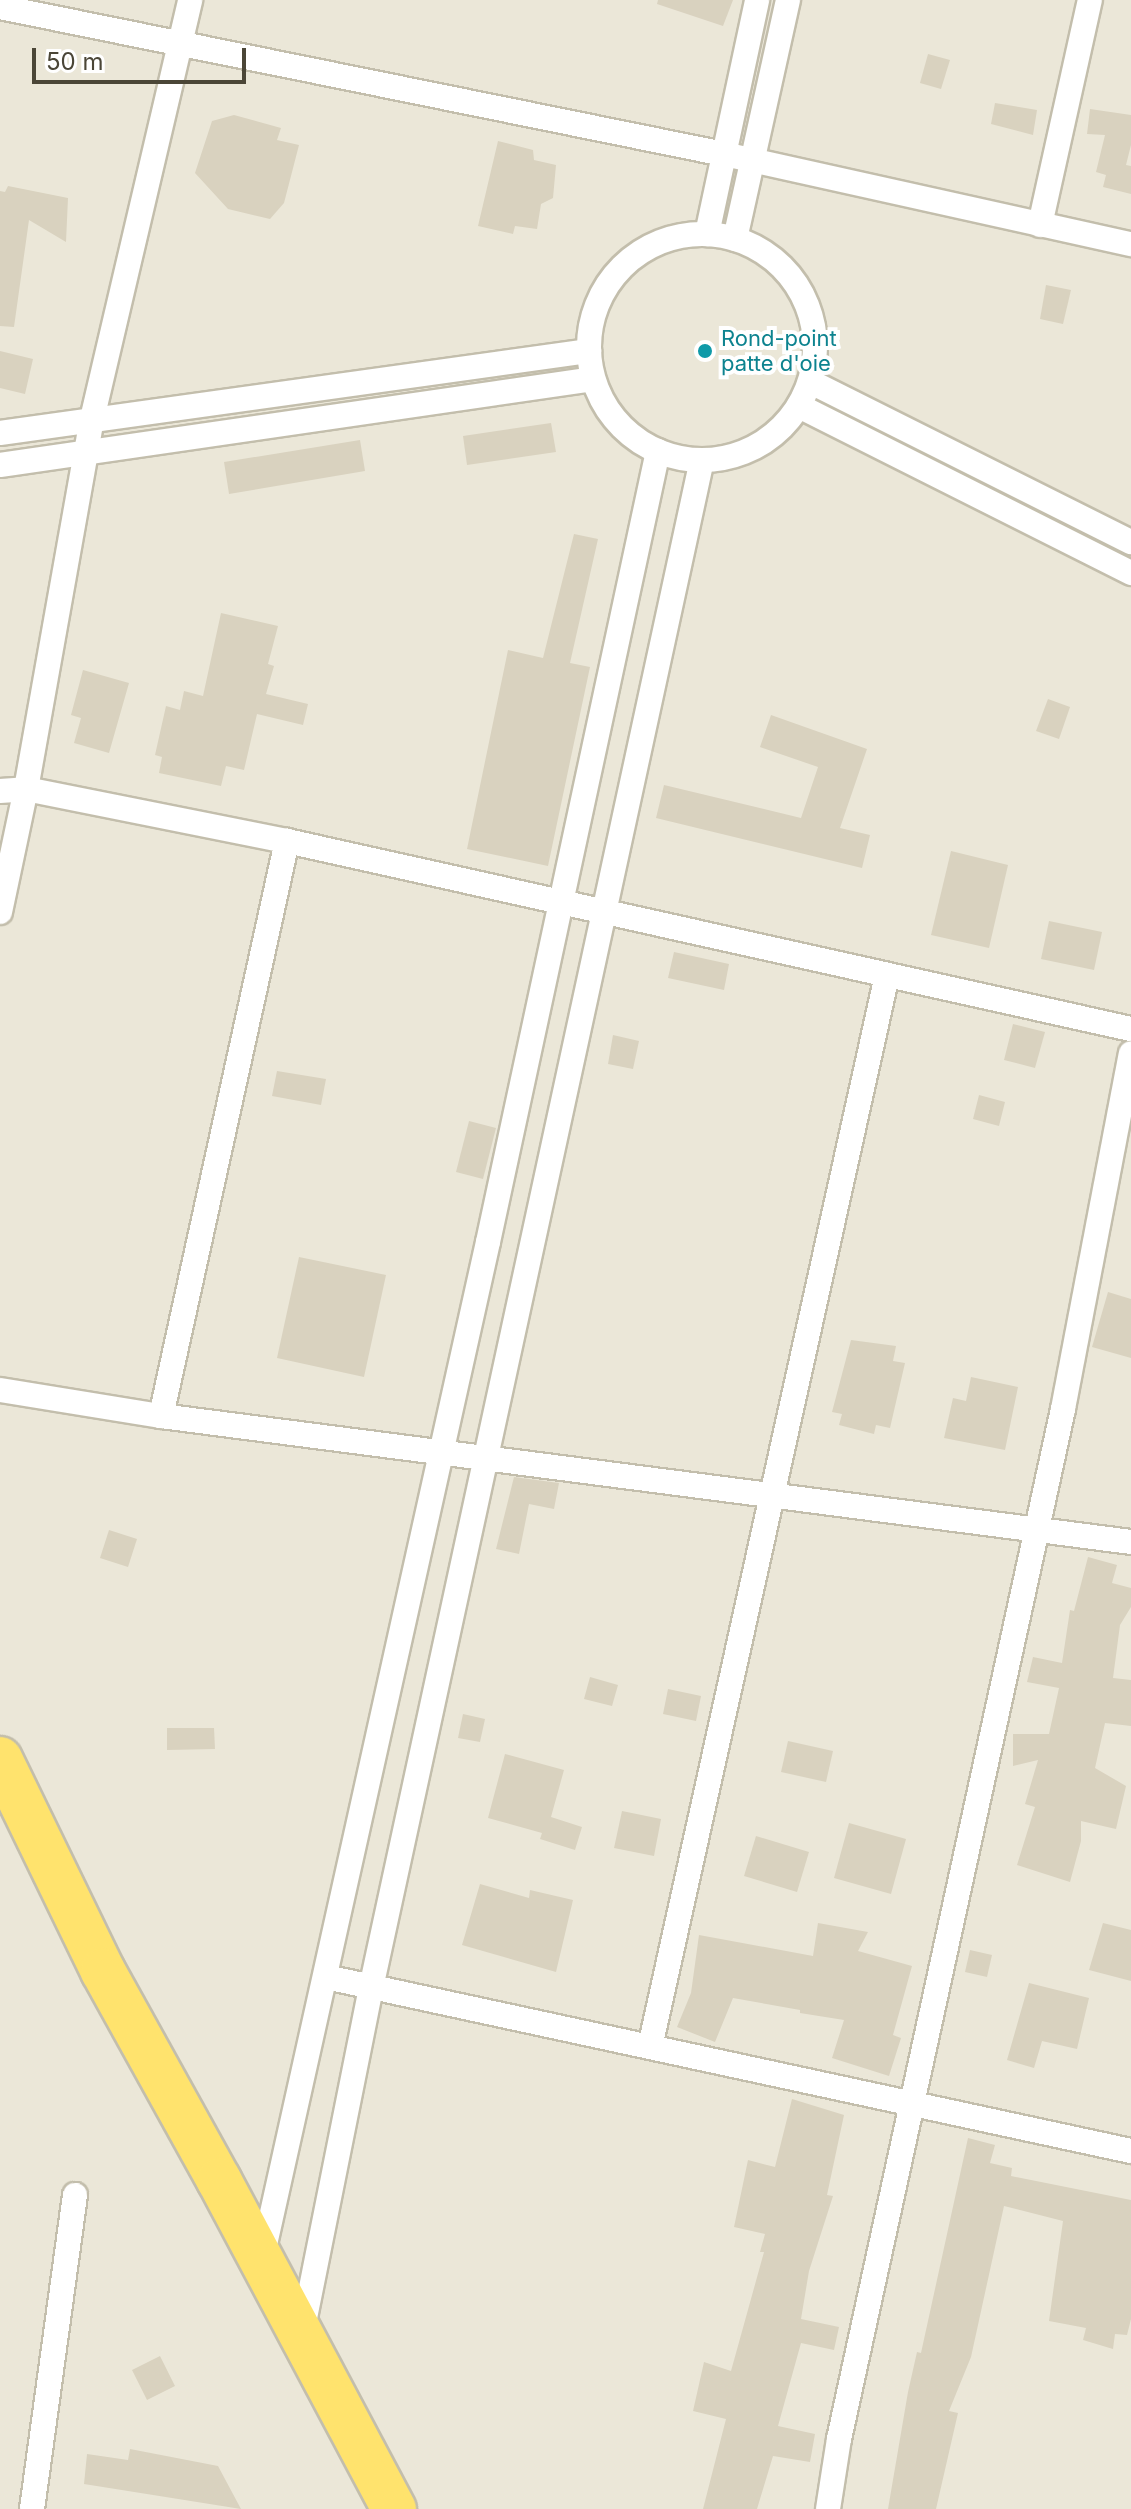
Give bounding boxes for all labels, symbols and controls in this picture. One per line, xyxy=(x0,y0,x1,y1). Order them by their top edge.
scale bar xyxy=(36,32,250,82)
text: 50 m xyxy=(46,47,104,76)
place label: Rond-point patte d'oie xyxy=(721,325,837,376)
marker: Rond-point patte d'oie xyxy=(696,342,714,360)

